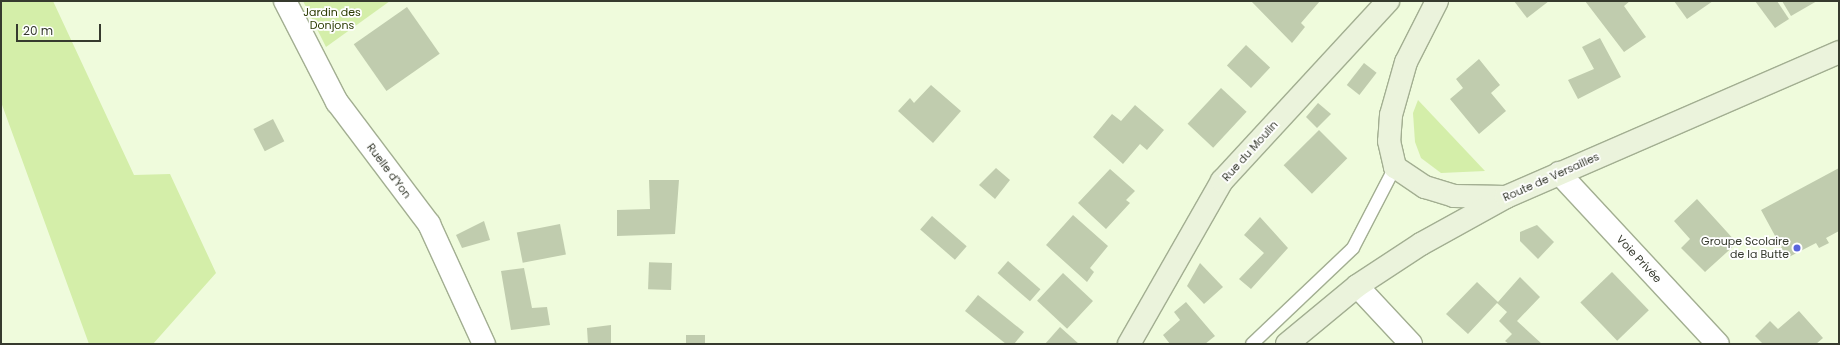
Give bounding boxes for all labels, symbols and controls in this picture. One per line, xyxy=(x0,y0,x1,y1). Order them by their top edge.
park label: Jardin des Donjons xyxy=(303,6,361,32)
scale bar xyxy=(18,16,103,42)
text: 20 m xyxy=(23,22,53,39)
street label: Rue du Moulin xyxy=(1219,118,1281,184)
street label: Ruelle d'Yon xyxy=(364,141,414,201)
street label: Route de Versailles xyxy=(1501,150,1601,204)
street label: Voie Privée xyxy=(1614,233,1664,285)
place label: Groupe Scolaire de la Butte xyxy=(1701,235,1789,261)
marker: Groupe Scolaire de la Butte xyxy=(1792,243,1802,253)

